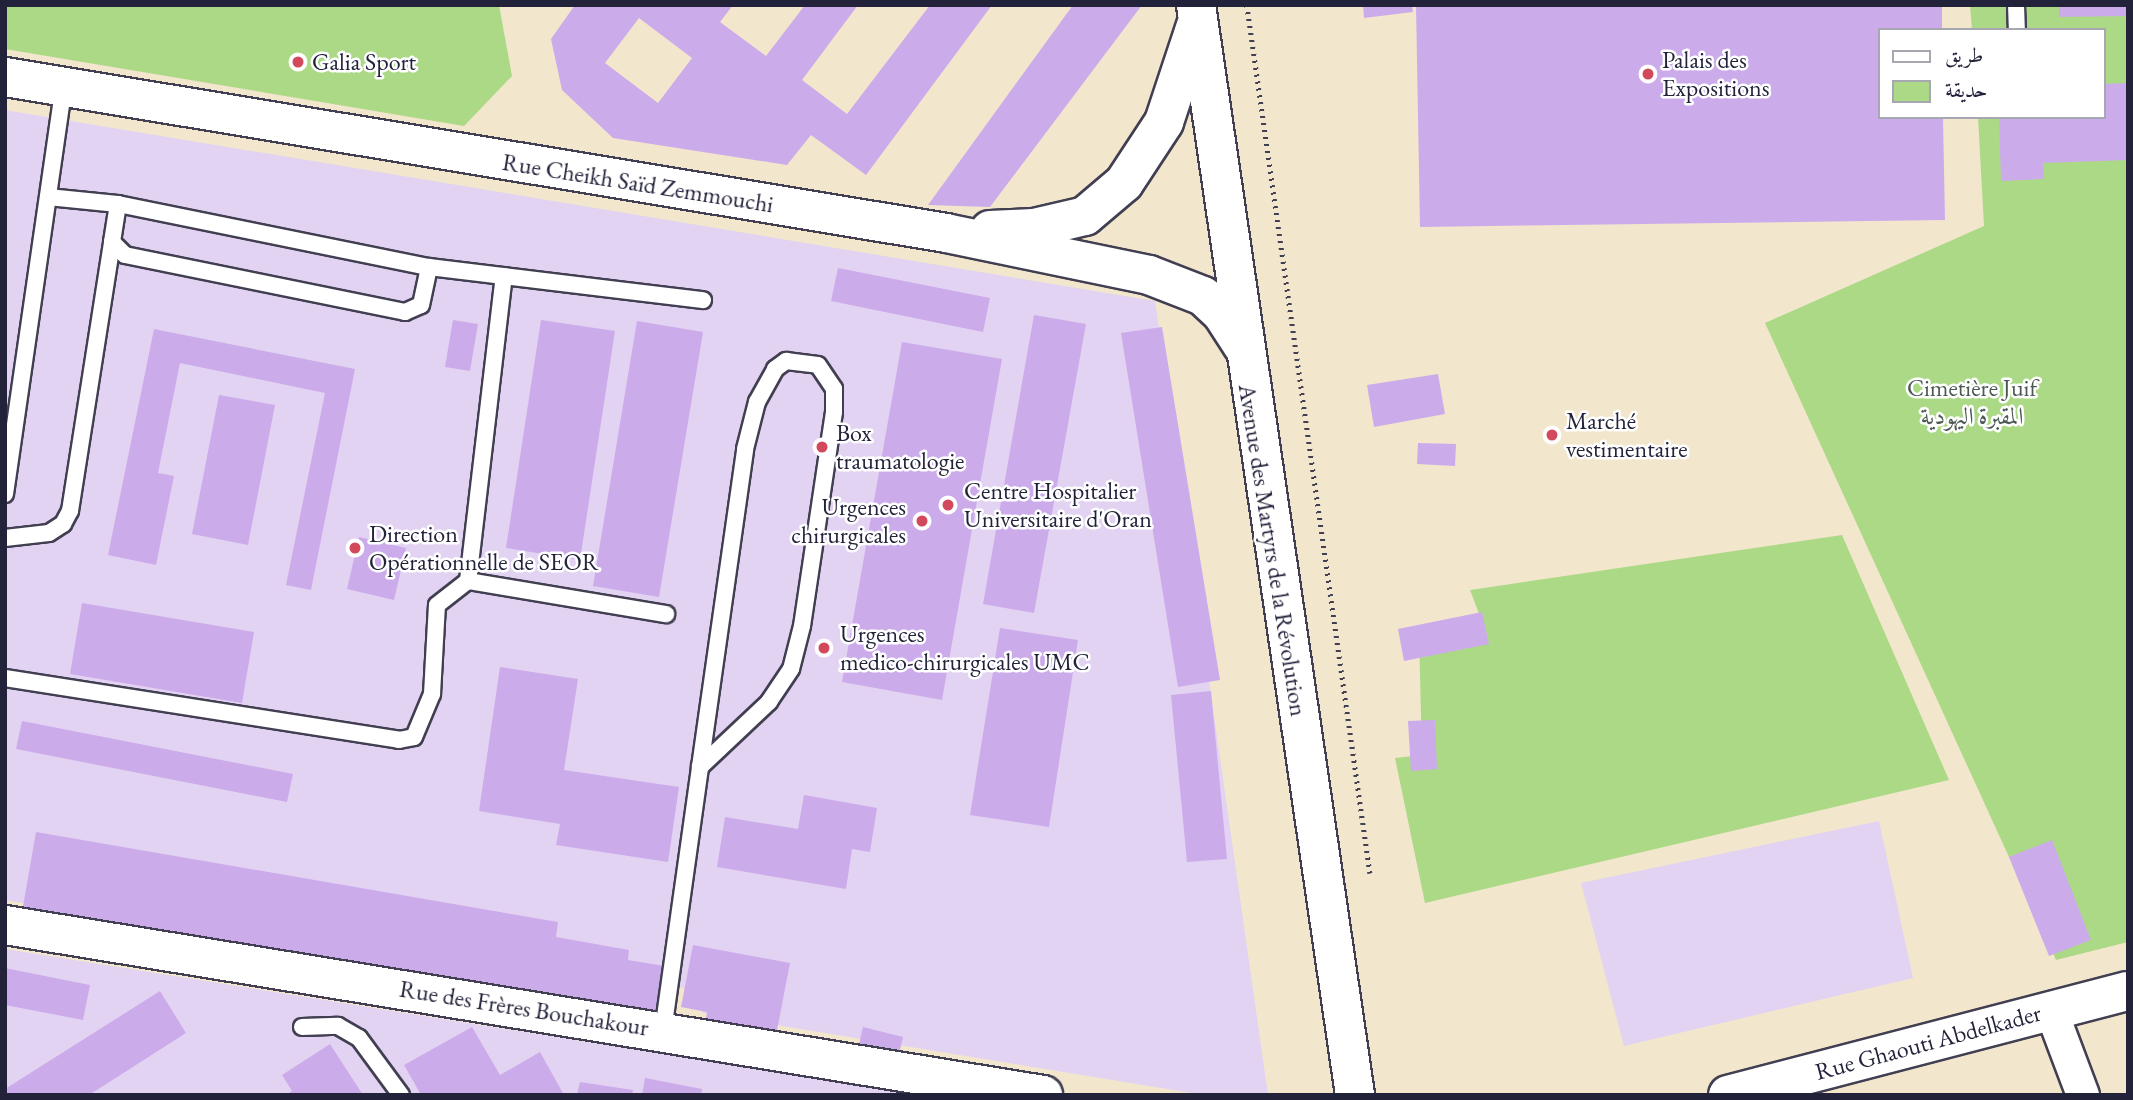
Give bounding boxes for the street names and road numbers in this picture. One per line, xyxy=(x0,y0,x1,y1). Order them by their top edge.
street label: Rue Cheikh Saïd Zemmouchi xyxy=(500,147,776,219)
street label: Avenue des Martyrs de la Révolution xyxy=(1233,382,1313,718)
street label: Rue des Frères Bouchakour xyxy=(397,974,651,1042)
street label: Rue Ghaouti Abdelkader xyxy=(1812,998,2044,1086)

